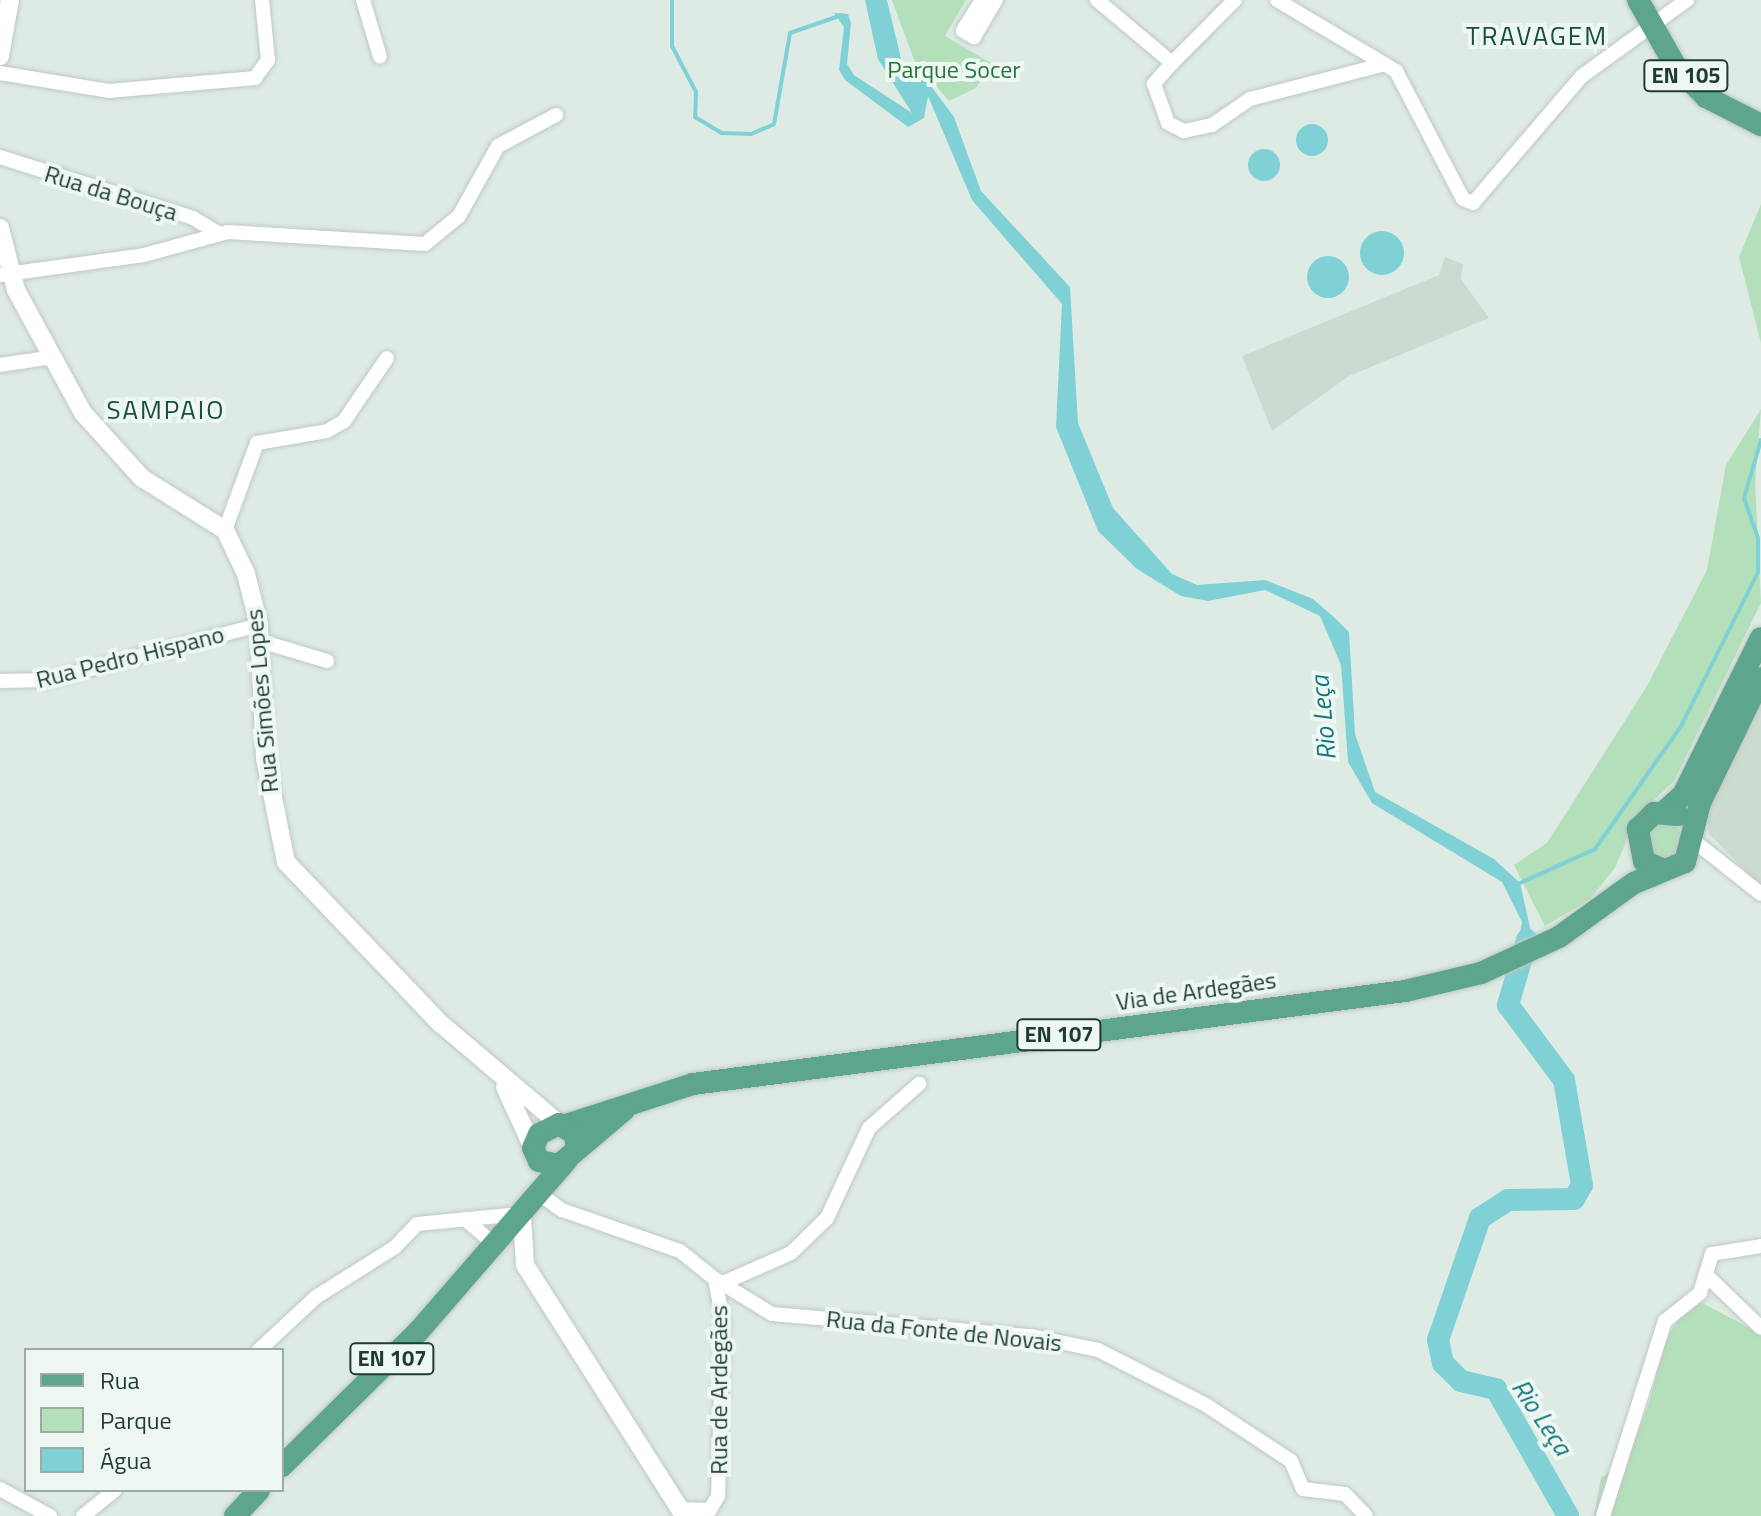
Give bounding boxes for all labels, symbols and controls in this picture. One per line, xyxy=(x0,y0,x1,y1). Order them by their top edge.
district label: TRAVAGEM xyxy=(1466,20,1608,52)
park label: Parque Socer xyxy=(887,56,1021,84)
road number: EN 105 xyxy=(1642,58,1730,94)
street label: Rua da Bouça xyxy=(41,159,181,227)
district label: SAMPAIO xyxy=(107,394,225,426)
street label: Rua Simões Lopes xyxy=(240,608,284,794)
street label: Rua Pedro Hispano xyxy=(33,620,227,694)
water label: Rio Leça xyxy=(1304,674,1342,762)
street label: Via de Ardegães xyxy=(1114,966,1278,1016)
road number: EN 107 xyxy=(1015,1017,1103,1053)
street label: Rua da Fonte de Novais xyxy=(825,1304,1063,1358)
street label: Rua de Ardegães xyxy=(705,1305,733,1475)
road number: EN 107 xyxy=(348,1341,436,1377)
legend xyxy=(24,1348,284,1492)
text: Rua xyxy=(100,1362,139,1398)
water label: Rio Leça xyxy=(1505,1373,1579,1461)
text: Parque xyxy=(100,1402,172,1438)
text: Água xyxy=(100,1442,151,1478)

